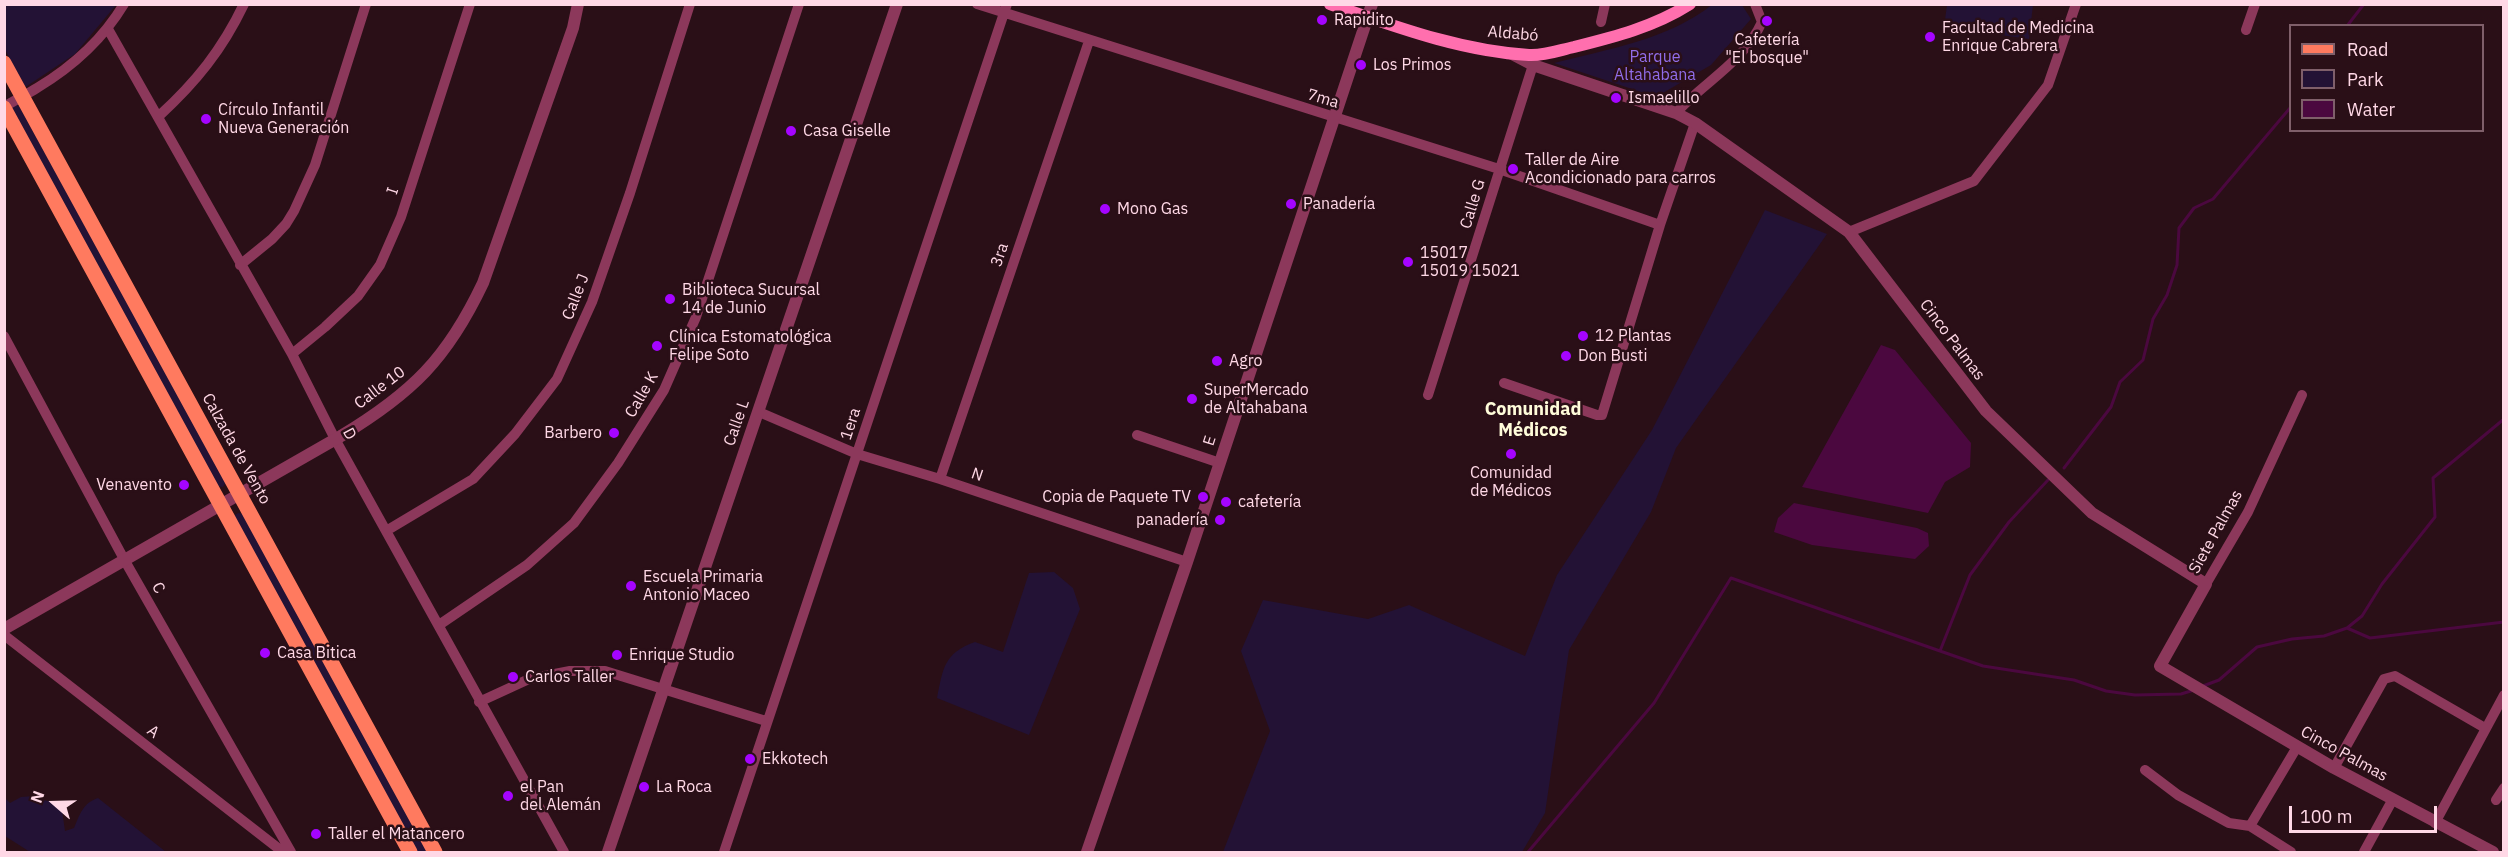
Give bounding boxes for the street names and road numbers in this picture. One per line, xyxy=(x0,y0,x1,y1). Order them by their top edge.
street label: Aldabó xyxy=(1487,22,1539,46)
street label: 7ma xyxy=(1305,85,1341,113)
street label: Calle G xyxy=(1456,177,1490,231)
street label: I xyxy=(383,185,403,197)
street label: 3ra xyxy=(987,241,1013,269)
street label: Calle J xyxy=(558,271,594,323)
street label: Cinco Palmas xyxy=(1915,296,1989,384)
street label: Calle 10 xyxy=(351,363,409,413)
street label: Calle K xyxy=(621,369,663,421)
street label: Calzada de Vento xyxy=(198,390,274,508)
street label: Calle L xyxy=(720,397,754,449)
street label: 1era xyxy=(837,405,865,443)
street label: D xyxy=(338,425,360,443)
street label: E xyxy=(1199,434,1221,448)
street label: N xyxy=(969,464,985,486)
street label: Siete Palmas xyxy=(2185,487,2247,577)
street label: C xyxy=(147,579,169,597)
street label: A xyxy=(143,721,163,743)
street label: Cinco Palmas xyxy=(2297,722,2391,786)

